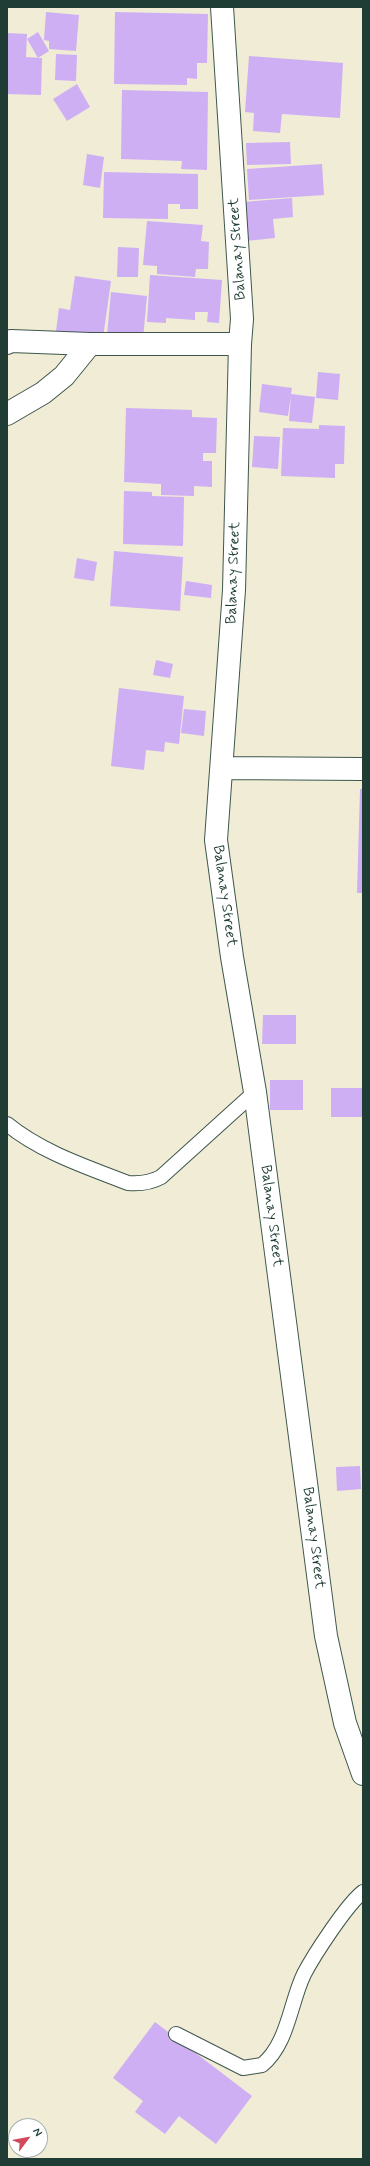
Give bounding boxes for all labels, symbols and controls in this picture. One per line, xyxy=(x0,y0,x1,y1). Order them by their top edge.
street label: Balanay Street xyxy=(225,197,251,301)
street label: Balanay Street xyxy=(223,521,245,625)
street label: Balanay Street xyxy=(208,844,240,948)
street label: Balanay Street xyxy=(256,1164,286,1268)
street label: Balanay Street xyxy=(298,1486,328,1590)
north arrow xyxy=(8,2118,48,2158)
text: N xyxy=(29,2125,45,2139)

